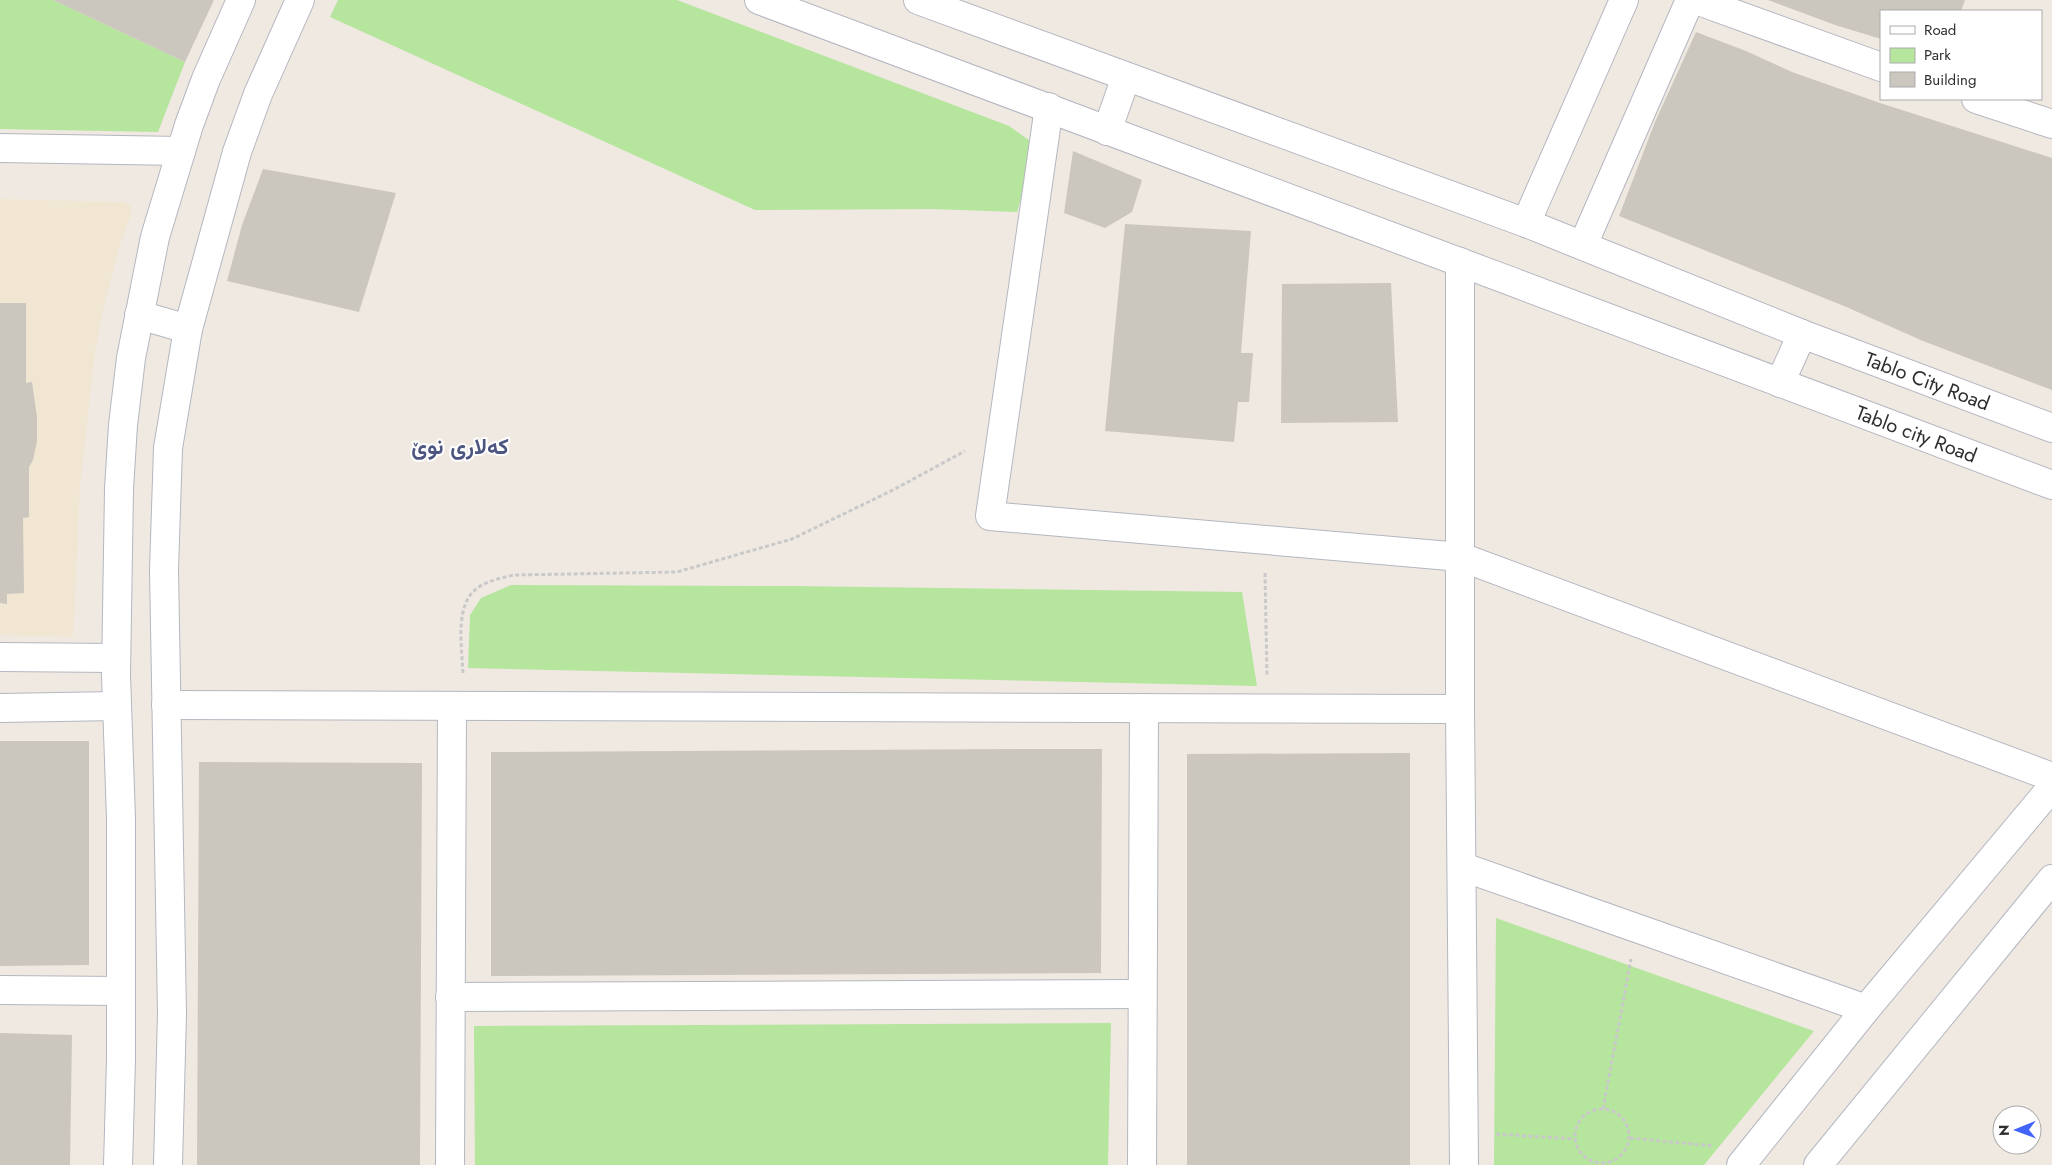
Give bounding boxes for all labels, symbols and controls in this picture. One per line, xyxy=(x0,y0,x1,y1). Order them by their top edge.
legend xyxy=(1880,10,2042,100)
text: Road xyxy=(1924,19,1956,41)
text: Park xyxy=(1924,44,1951,66)
text: Building xyxy=(1924,69,1976,91)
street label: Tablo City Road xyxy=(1860,345,1994,418)
street label: Tablo city Road xyxy=(1851,398,1981,470)
district label: کەلاری نوێ xyxy=(411,430,509,462)
north arrow xyxy=(1992,1105,2042,1155)
text: N xyxy=(1994,1124,2014,1136)

